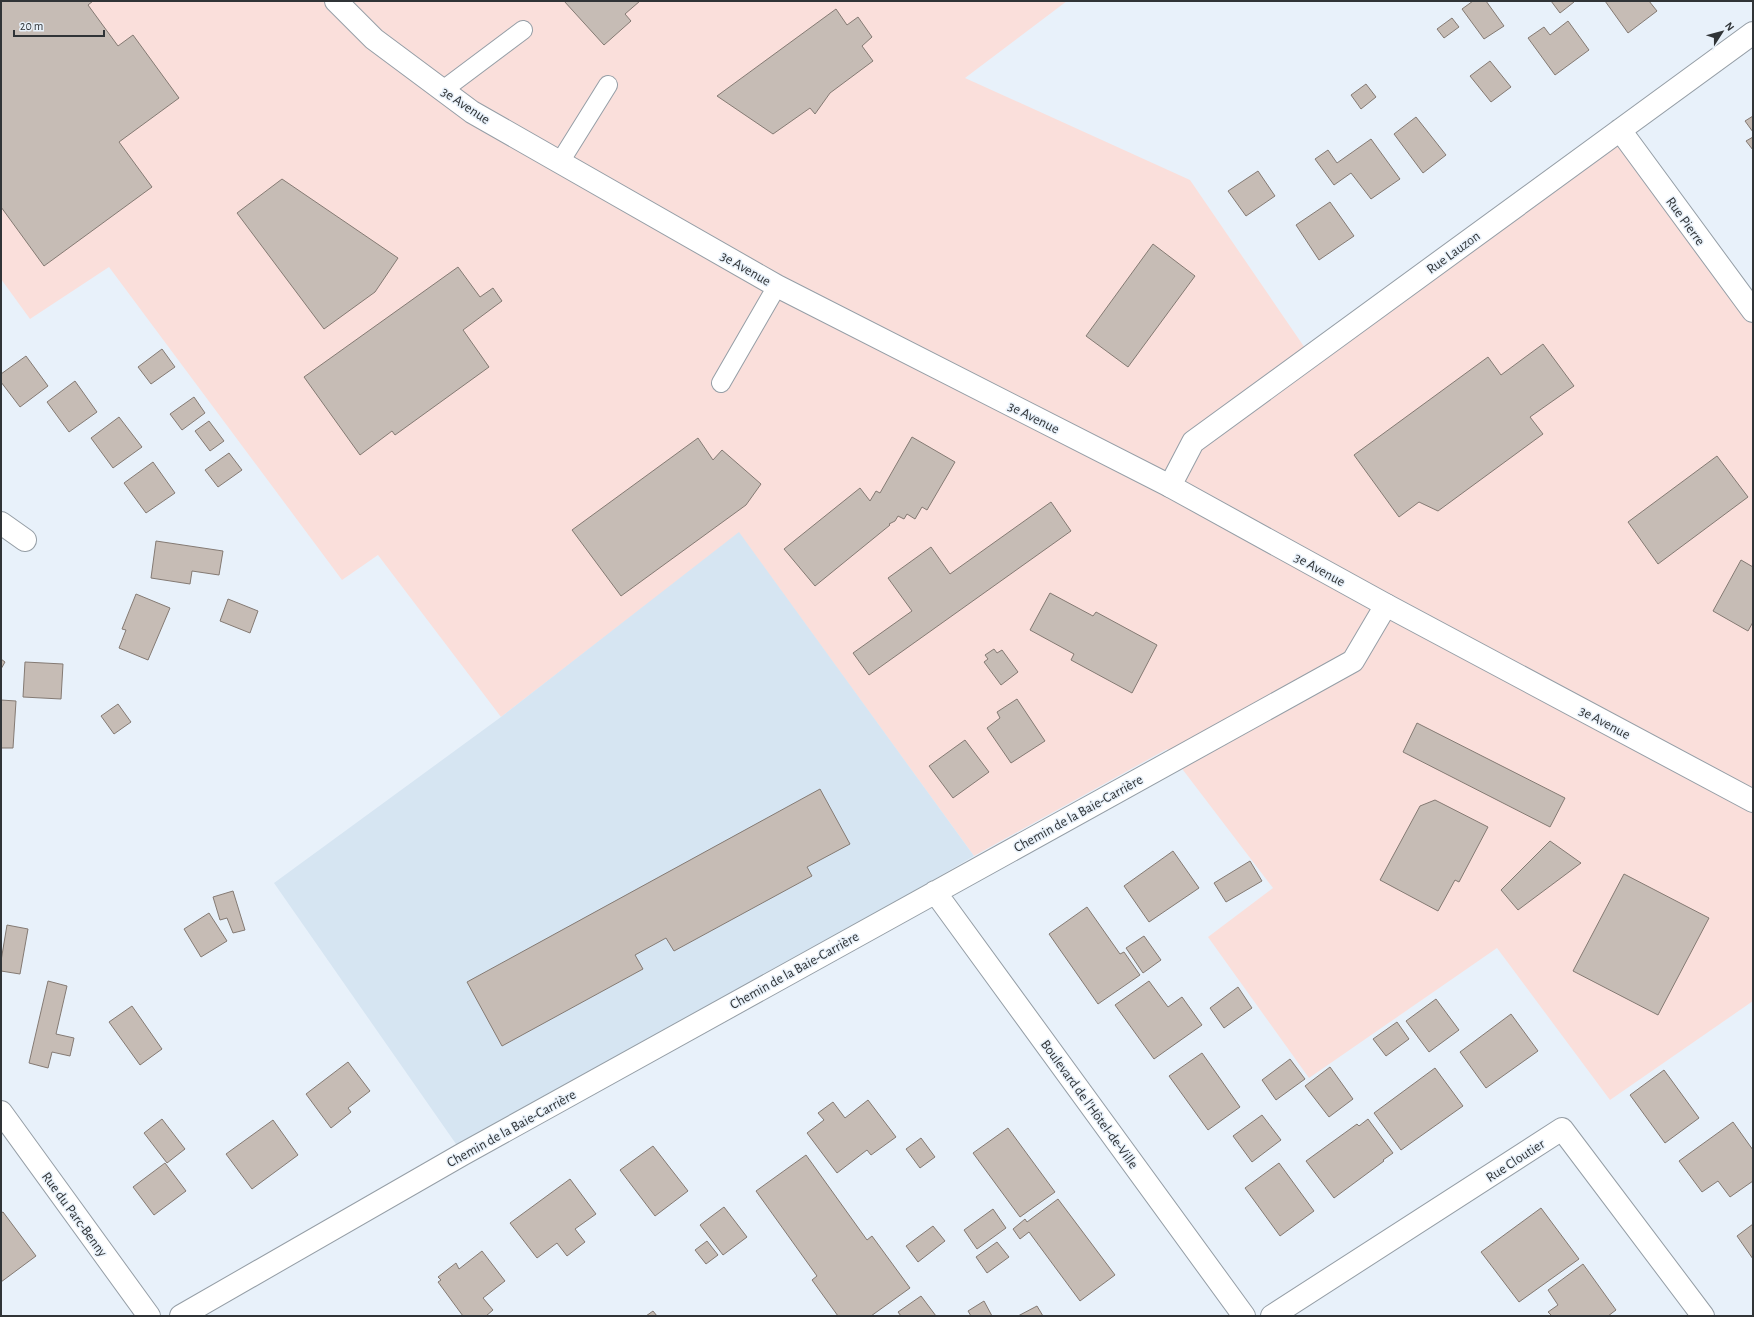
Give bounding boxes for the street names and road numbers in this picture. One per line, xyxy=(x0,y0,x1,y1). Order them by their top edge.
street label: 3e Avenue xyxy=(439,85,492,127)
street label: Rue Pierre xyxy=(1663,195,1707,248)
street label: Rue Lauzon xyxy=(1424,229,1483,277)
street label: 3e Avenue xyxy=(718,249,773,289)
street label: 3e Avenue xyxy=(1006,399,1061,437)
street label: 3e Avenue xyxy=(1292,550,1347,589)
street label: 3e Avenue xyxy=(1577,704,1632,742)
street label: Chemin de la Baie-Carrière xyxy=(1012,773,1145,855)
street label: Chemin de la Baie-Carrière xyxy=(728,930,861,1012)
street label: Boulevard de l'Hôtel-de-Ville xyxy=(1038,1038,1141,1172)
street label: Chemin de la Baie-Carrière xyxy=(445,1088,578,1170)
street label: Rue Cloutier xyxy=(1484,1136,1548,1185)
street label: Rue du Parc-Benny xyxy=(39,1170,109,1259)

